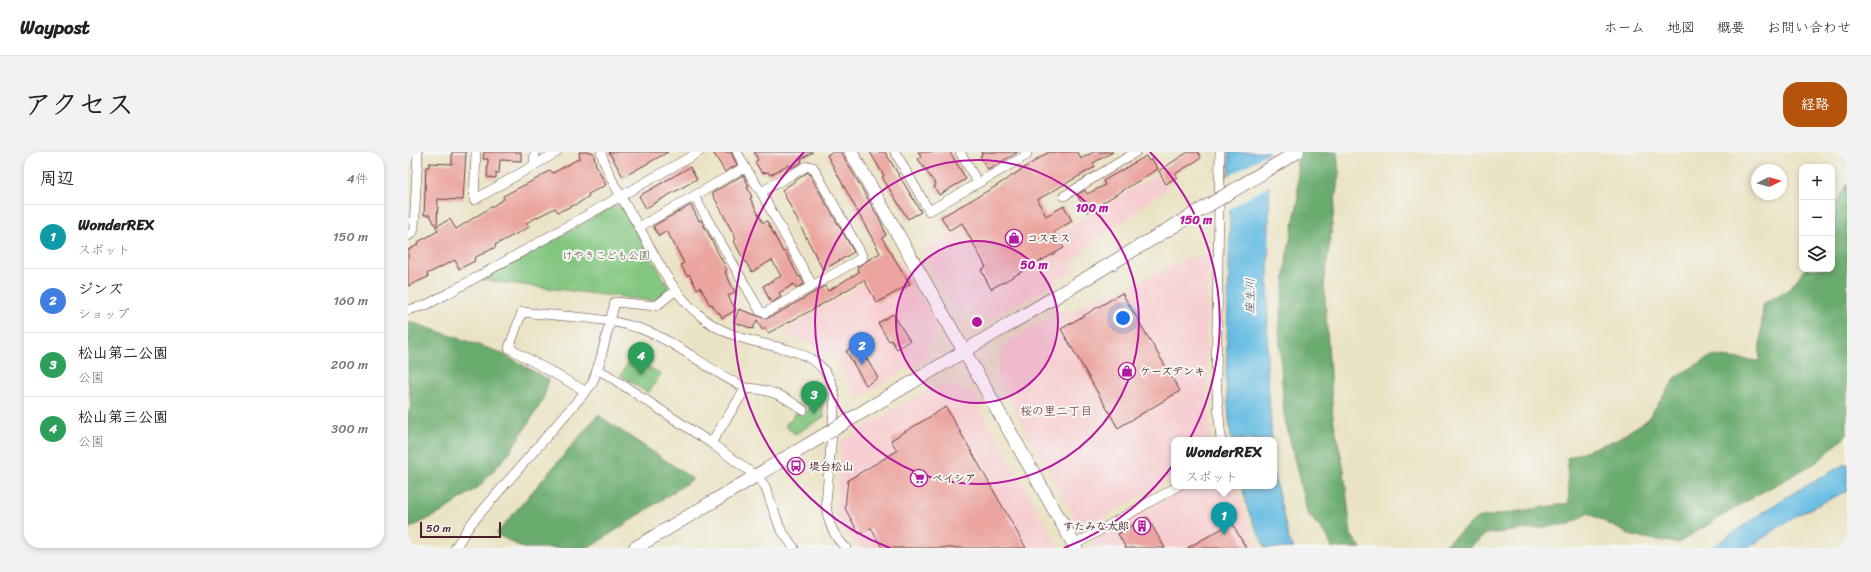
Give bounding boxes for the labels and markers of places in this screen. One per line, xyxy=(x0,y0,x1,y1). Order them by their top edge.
shop icon: コスモス xyxy=(1004,228,1024,248)
place label: コスモス xyxy=(1027,229,1071,248)
centre of rings xyxy=(970,315,984,329)
pin: 2 xyxy=(849,332,875,365)
pin: 4 xyxy=(628,342,654,375)
shop icon: ケーズデンキ xyxy=(1117,361,1137,381)
place label: ケーズデンキ xyxy=(1140,362,1205,381)
pin: 3 xyxy=(801,381,827,414)
bus stop icon: 堤台松山 xyxy=(786,456,806,476)
place label: 堤台松山 xyxy=(809,457,853,476)
supermarket icon: ベイシア xyxy=(909,468,929,488)
place label: ベイシア xyxy=(932,469,976,488)
pin: 1 xyxy=(1211,502,1237,535)
building icon: すたみな太郎 xyxy=(1132,516,1152,536)
place label: すたみな太郎 xyxy=(1063,517,1129,536)

